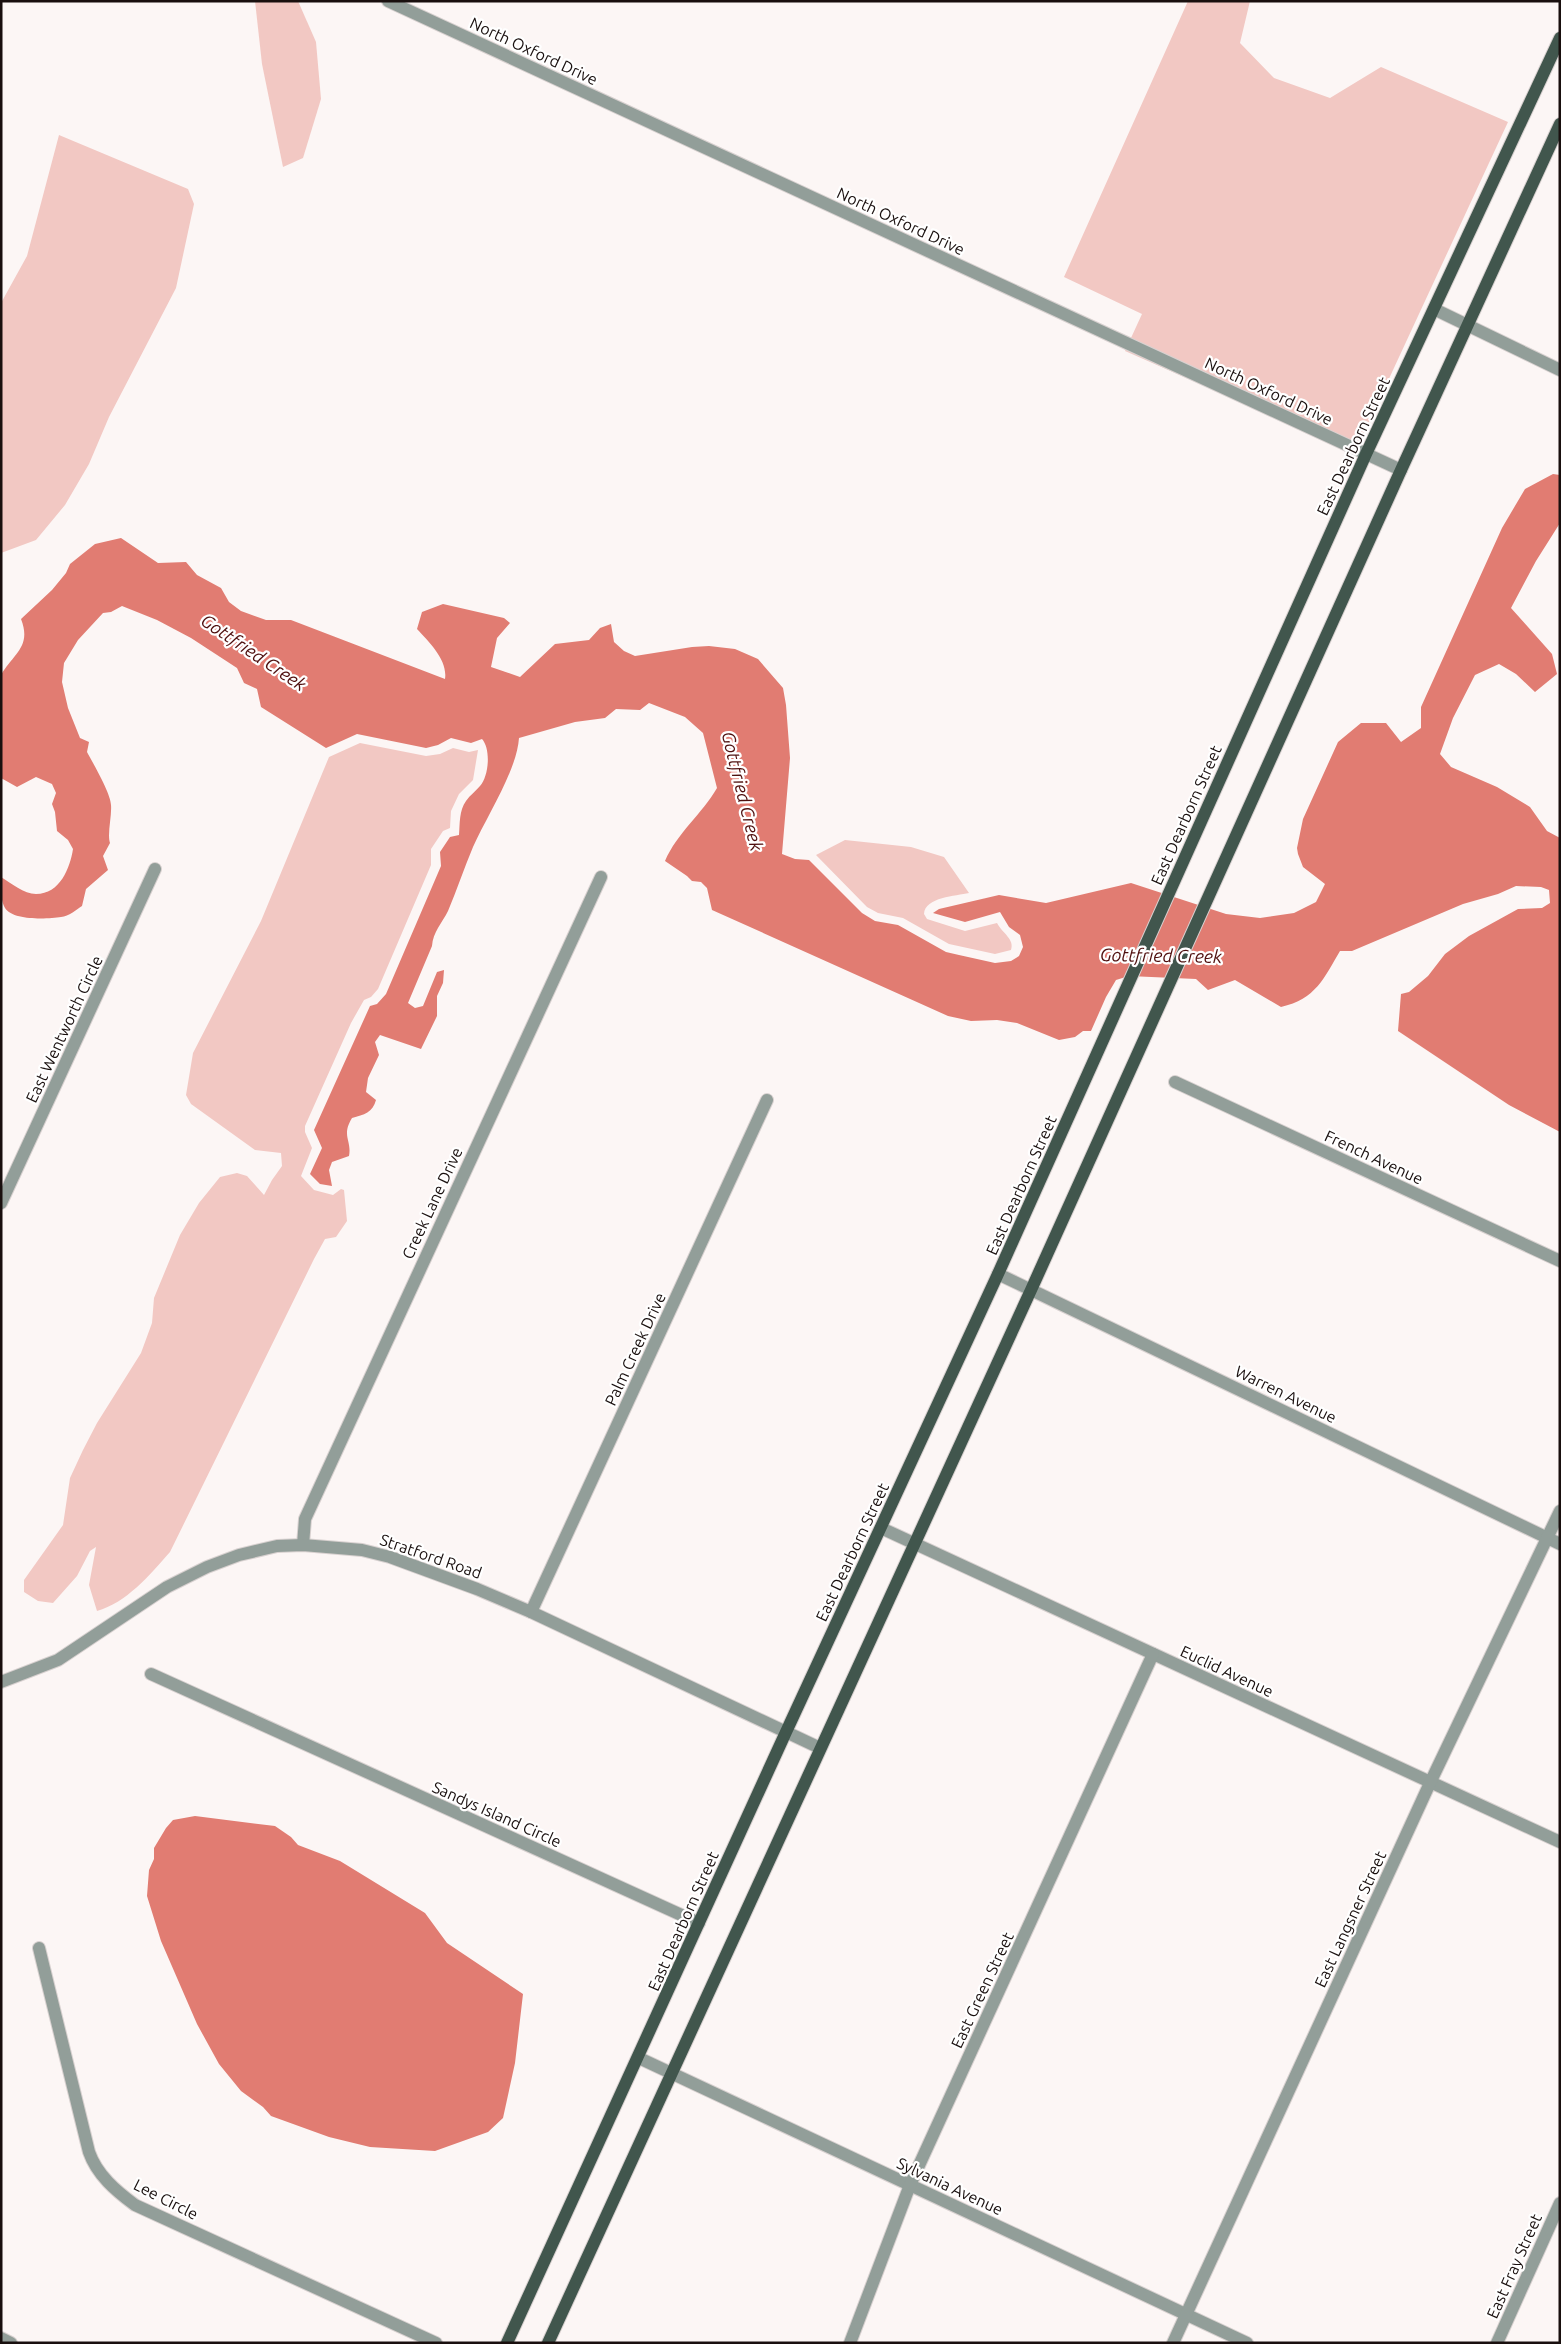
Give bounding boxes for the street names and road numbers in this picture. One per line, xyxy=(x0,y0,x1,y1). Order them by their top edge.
street label: North Oxford Drive xyxy=(467,14,601,88)
street label: North Oxford Drive xyxy=(834,184,968,258)
street label: North Oxford Drive xyxy=(1202,354,1336,428)
street label: East Dearborn Street xyxy=(1313,373,1393,518)
street label: East Dearborn Street xyxy=(1147,742,1225,888)
street label: East Wentworth Circle xyxy=(22,953,106,1105)
street label: East Dearborn Street xyxy=(982,1112,1060,1258)
street label: French Avenue xyxy=(1322,1126,1426,1188)
street label: Creek Lane Drive xyxy=(398,1144,466,1262)
street label: Palm Creek Drive xyxy=(601,1290,669,1408)
street label: Warren Avenue xyxy=(1232,1362,1340,1426)
street label: East Dearborn Street xyxy=(812,1479,892,1624)
street label: Stratford Road xyxy=(378,1530,484,1582)
street label: Euclid Avenue xyxy=(1178,1642,1276,1700)
street label: Sandys Island Circle xyxy=(430,1777,564,1851)
street label: East Langsner Street xyxy=(1311,1847,1390,1990)
street label: East Dearborn Street xyxy=(644,1848,722,1994)
street label: East Green Street xyxy=(947,1929,1017,2051)
street label: Sylvania Avenue xyxy=(894,2154,1006,2218)
street label: Lee Circle xyxy=(131,2175,201,2223)
street label: East Fray Street xyxy=(1483,2210,1545,2321)

